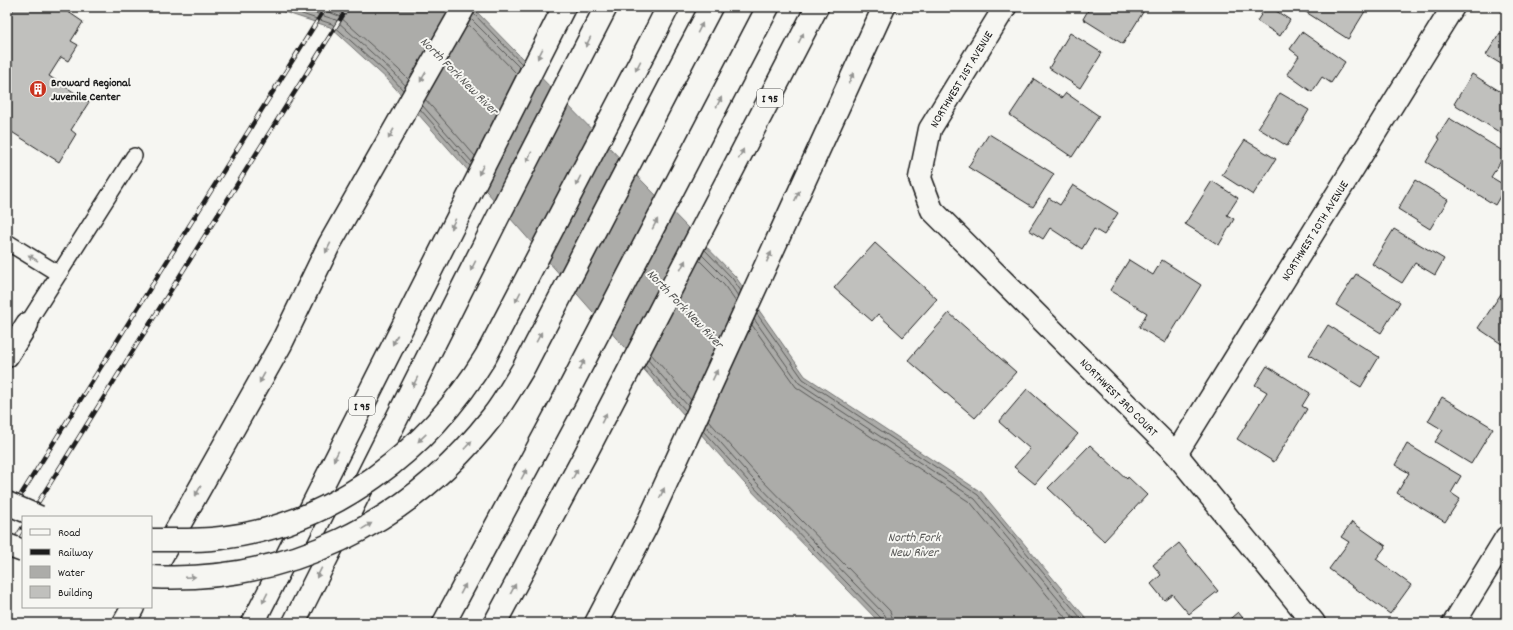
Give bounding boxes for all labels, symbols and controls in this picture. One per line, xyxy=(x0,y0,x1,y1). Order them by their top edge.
one-way arrow xyxy=(697,22,703,34)
street label: NORTHWEST 21ST AVENUE xyxy=(927,28,998,131)
water label: North Fork New River xyxy=(415,33,503,122)
one-way arrow xyxy=(797,33,804,44)
one-way arrow xyxy=(585,36,591,47)
one-way arrow xyxy=(537,48,543,60)
one-way arrow xyxy=(635,60,641,72)
one-way arrow xyxy=(420,71,427,83)
one-way arrow xyxy=(848,72,854,83)
place label: Broward Regional Juvenile Center xyxy=(51,75,131,106)
building icon: Broward Regional Juvenile Center xyxy=(28,79,48,99)
road number: I 95 xyxy=(757,89,783,107)
one-way arrow xyxy=(716,96,722,107)
one-way arrow xyxy=(388,128,395,140)
one-way arrow xyxy=(738,148,744,160)
one-way arrow xyxy=(525,151,532,163)
one-way arrow xyxy=(478,164,484,176)
one-way arrow xyxy=(575,176,581,187)
street label: NORTHWEST 20TH AVENUE xyxy=(1278,177,1354,285)
one-way arrow xyxy=(794,190,800,202)
one-way arrow xyxy=(450,218,456,230)
one-way arrow xyxy=(652,219,658,230)
one-way arrow xyxy=(325,242,331,254)
one-way arrow xyxy=(766,251,773,263)
one-way arrow xyxy=(28,254,38,262)
one-way arrow xyxy=(470,260,476,272)
one-way arrow xyxy=(680,260,686,271)
water label: North Fork New River xyxy=(641,266,729,355)
one-way arrow xyxy=(515,291,521,302)
one-way arrow xyxy=(536,332,542,343)
one-way arrow xyxy=(392,335,398,346)
street label: NORTHWEST 3RD COURT xyxy=(1075,355,1161,441)
one-way arrow xyxy=(579,359,585,370)
one-way arrow xyxy=(713,369,719,381)
one-way arrow xyxy=(258,372,265,384)
one-way arrow xyxy=(412,376,418,388)
road number: I 95 xyxy=(349,397,375,415)
one-way arrow xyxy=(601,412,607,424)
one-way arrow xyxy=(417,433,427,443)
one-way arrow xyxy=(463,440,472,450)
one-way arrow xyxy=(333,451,340,462)
one-way arrow xyxy=(521,468,528,480)
one-way arrow xyxy=(571,468,578,480)
one-way arrow xyxy=(194,485,201,497)
one-way arrow xyxy=(659,487,665,499)
legend xyxy=(22,516,152,608)
one-way arrow xyxy=(361,523,373,530)
text: Road xyxy=(58,525,80,542)
water label: North Fork New River xyxy=(888,529,942,563)
text: Railway xyxy=(58,545,94,562)
text: Water xyxy=(58,565,85,582)
one-way arrow xyxy=(316,568,322,579)
one-way arrow xyxy=(184,574,196,581)
one-way arrow xyxy=(460,583,466,594)
one-way arrow xyxy=(510,583,517,595)
text: Building xyxy=(58,585,93,602)
one-way arrow xyxy=(262,592,269,603)

